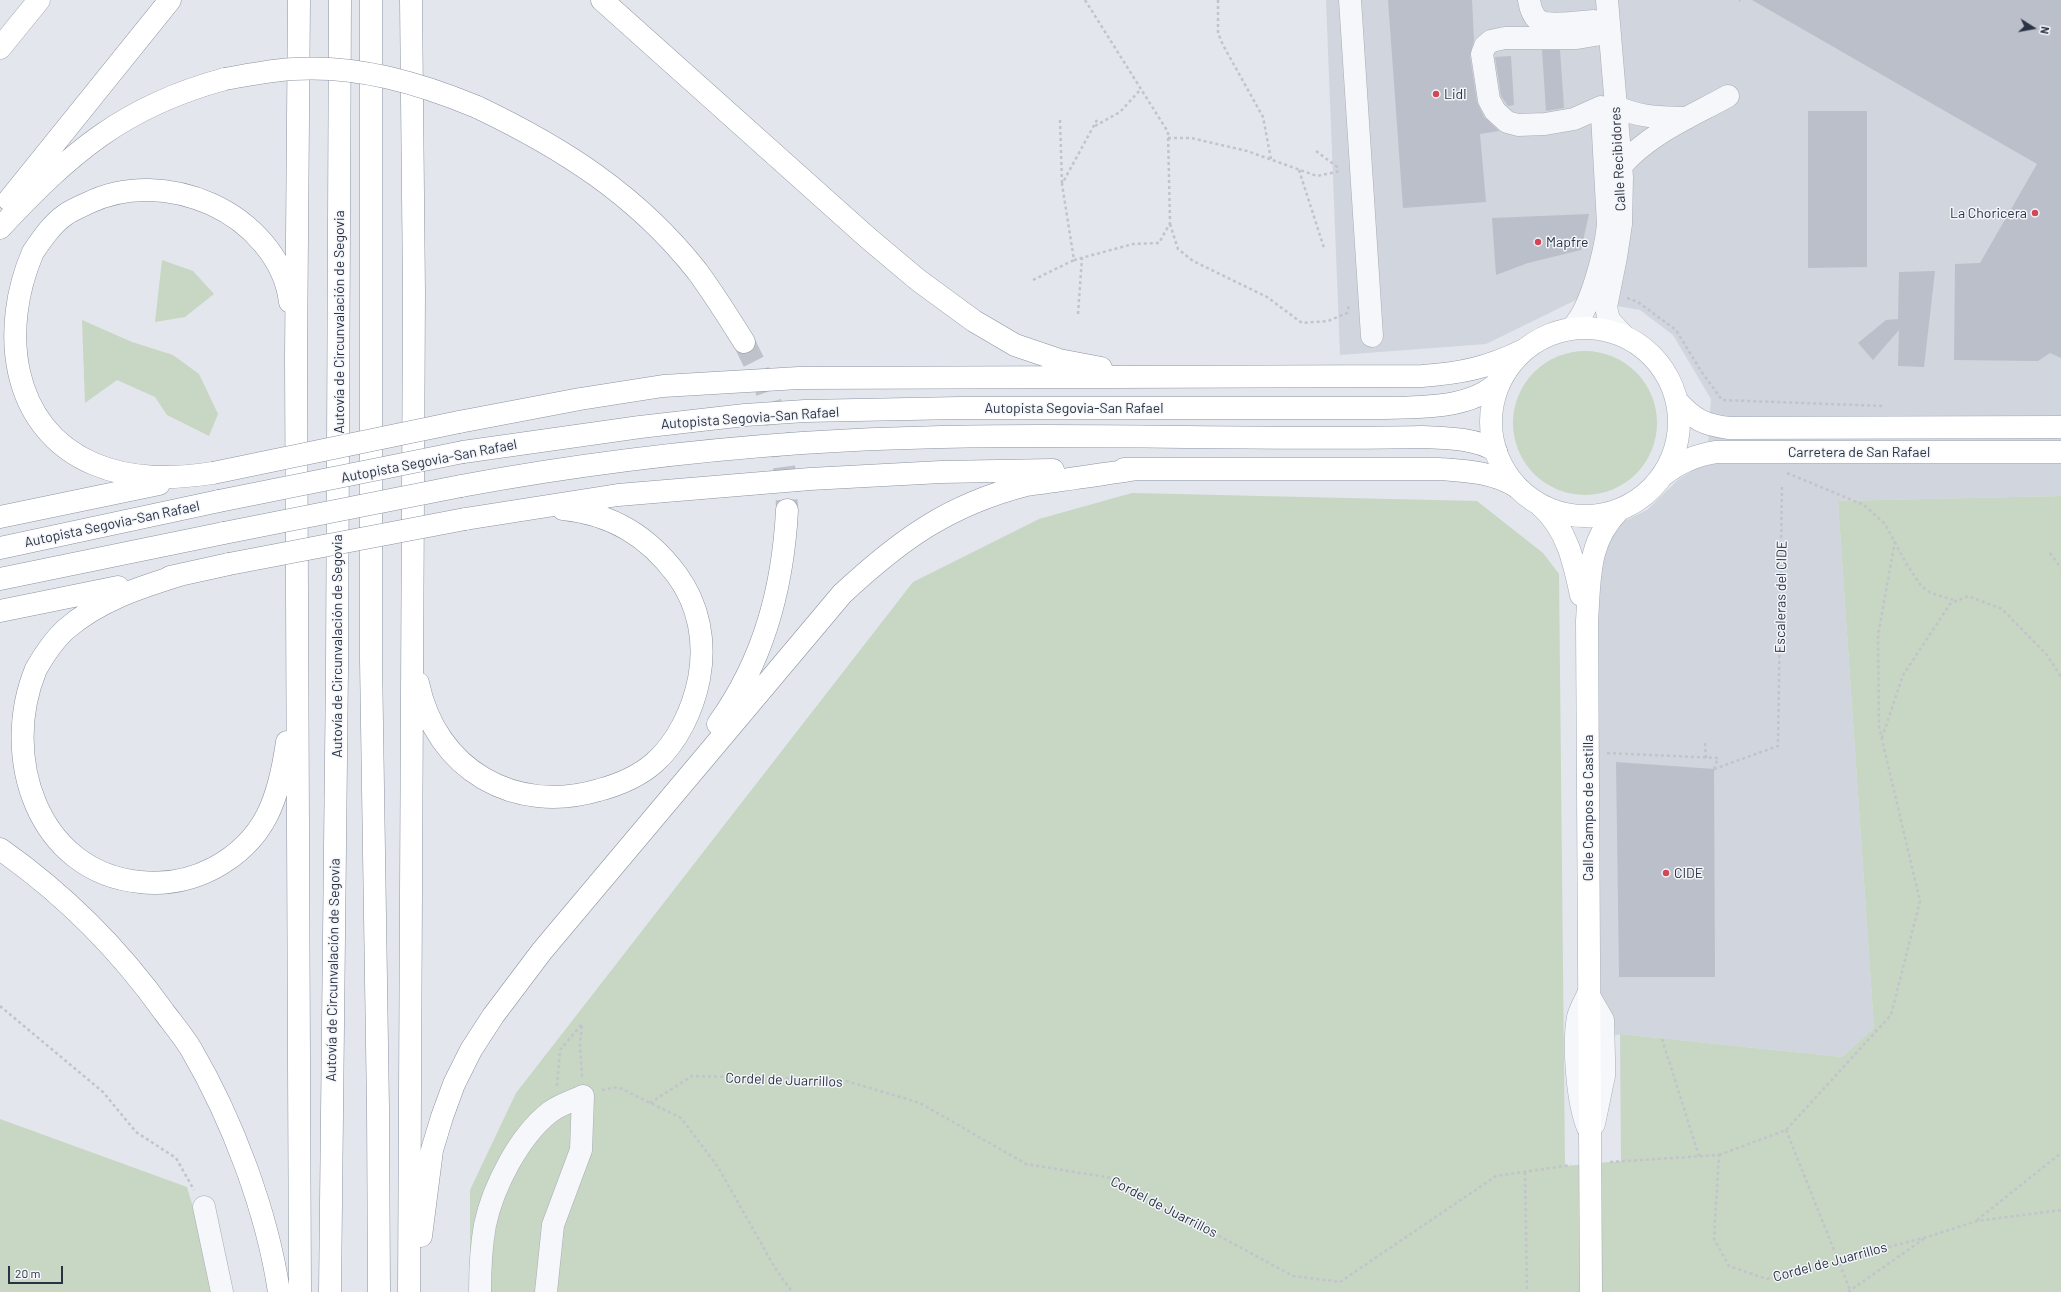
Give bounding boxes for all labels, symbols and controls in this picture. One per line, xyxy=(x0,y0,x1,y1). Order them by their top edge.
north arrow xyxy=(2013,8,2053,48)
text: N xyxy=(2038,26,2052,35)
place label: Lidl xyxy=(1444,86,1466,102)
marker: Lidl xyxy=(1431,89,1441,99)
street label: Calle Recibidores xyxy=(1607,106,1629,212)
place label: La Choricera xyxy=(1950,205,2027,221)
marker: La Choricera xyxy=(2030,208,2040,218)
street label: Autovía de Circunvalación de Segovia xyxy=(331,210,347,434)
place label: Mapfre xyxy=(1546,234,1588,250)
marker: Mapfre xyxy=(1533,237,1543,247)
street label: Autopista Segovia-San Rafael xyxy=(985,400,1163,416)
street label: Autopista Segovia-San Rafael xyxy=(660,403,840,433)
street label: Autopista Segovia-San Rafael xyxy=(340,436,518,486)
street label: Carretera de San Rafael xyxy=(1788,444,1930,460)
street label: Autopista Segovia-San Rafael xyxy=(23,497,201,551)
street label: Autovía de Circunvalación de Segovia xyxy=(329,534,345,758)
street label: Escaleras del CIDE xyxy=(1772,541,1790,653)
street label: Calle Campos de Castilla xyxy=(1580,735,1596,881)
street label: Autovía de Circunvalación de Segovia xyxy=(323,858,343,1082)
place label: CIDE xyxy=(1674,865,1703,881)
marker: CIDE xyxy=(1661,868,1671,878)
street label: Cordel de Juarrillos xyxy=(725,1070,843,1090)
street label: Cordel de Juarrillos xyxy=(1108,1173,1220,1241)
street label: Cordel de Juarrillos xyxy=(1771,1239,1889,1285)
scale bar xyxy=(10,1258,65,1284)
text: 20 m xyxy=(15,1266,41,1280)

